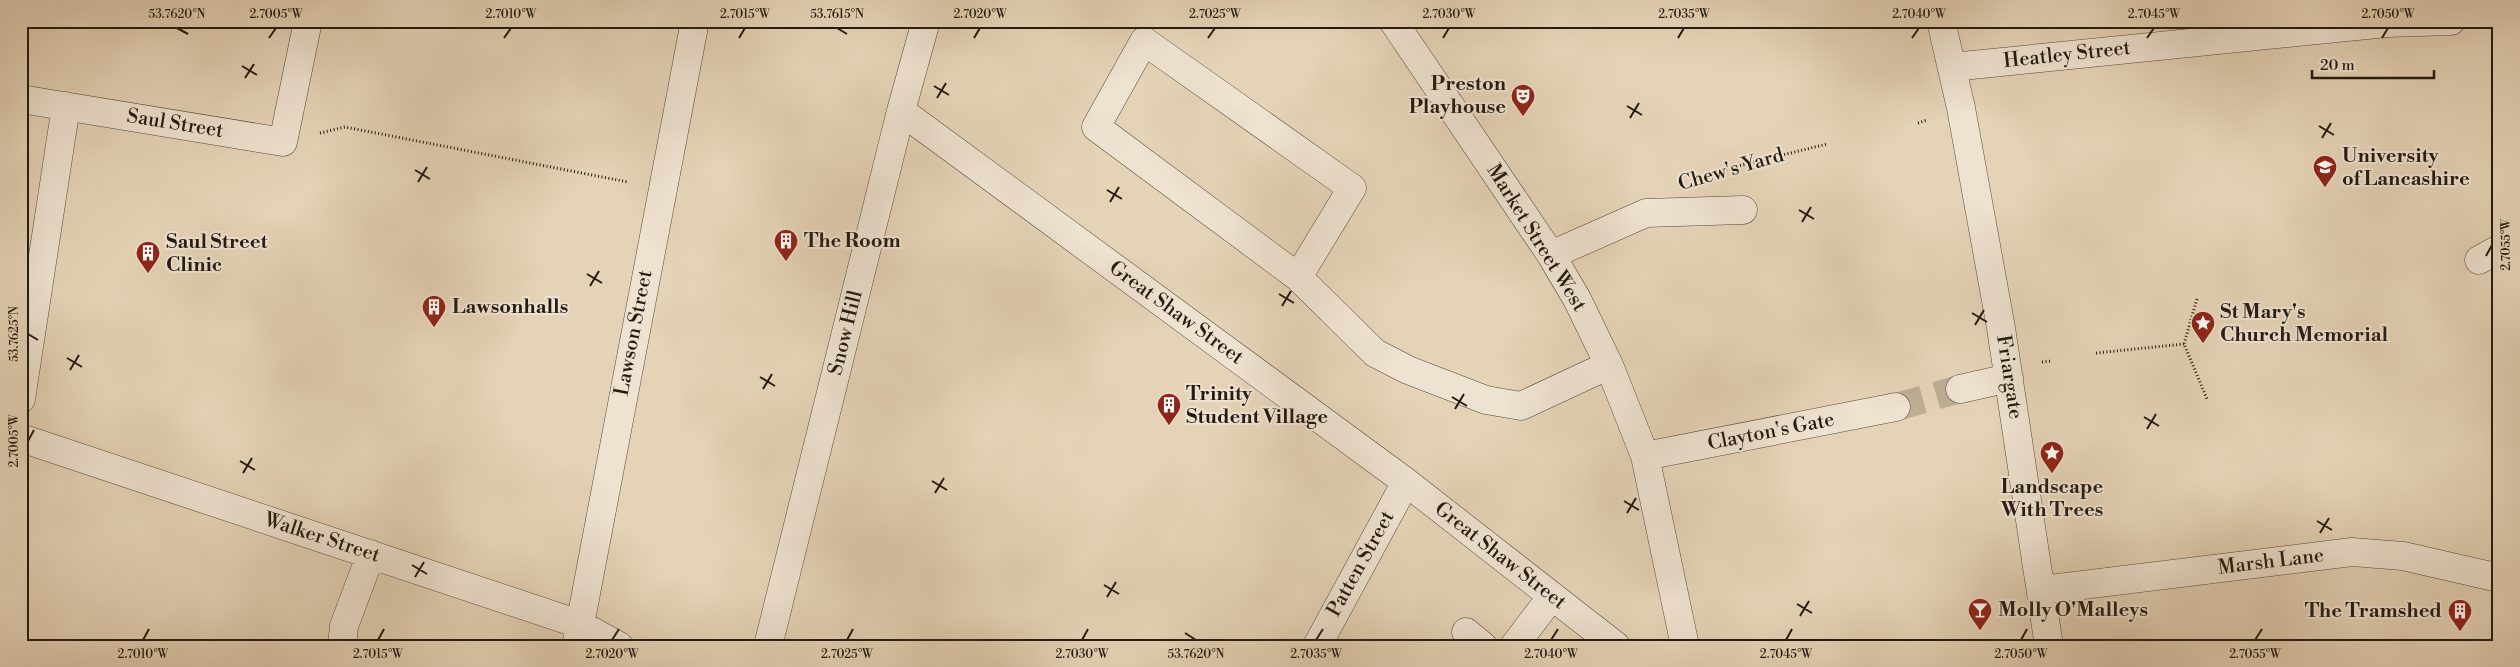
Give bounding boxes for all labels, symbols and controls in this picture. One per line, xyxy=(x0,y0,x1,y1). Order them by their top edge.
text: 53.7620°N xyxy=(149,7,206,22)
text: 2.7005°W xyxy=(249,7,304,22)
text: 2.7010°W xyxy=(486,7,538,22)
text: 2.7015°W xyxy=(720,7,771,22)
text: 53.7615°N xyxy=(810,7,864,22)
text: 2.7020°W xyxy=(953,7,1008,22)
text: 2.7025°W xyxy=(1189,7,1242,22)
text: 2.7030°W xyxy=(1422,7,1477,22)
text: 2.7035°W xyxy=(1658,7,1711,22)
text: 2.7040°W xyxy=(1892,7,1947,22)
text: 2.7045°W xyxy=(2128,7,2181,22)
text: 2.7050°W xyxy=(2361,7,2416,22)
street label: Heatley Street xyxy=(2002,36,2132,74)
scale bar xyxy=(2312,48,2435,80)
text: 20 m xyxy=(2320,56,2355,75)
place label: Preston Playhouse xyxy=(1409,72,1507,120)
theatre icon: Preston Playhouse xyxy=(1510,83,1536,117)
street label: Saul Street xyxy=(125,104,225,144)
street label: Chew's Yard xyxy=(1675,143,1787,197)
place label: University of Lancashire xyxy=(2342,144,2470,192)
school or university icon: University of Lancashire xyxy=(2312,154,2338,188)
street label: Market Street West xyxy=(1481,160,1591,316)
text: 2.7055°W xyxy=(2499,218,2514,271)
building icon: The Room xyxy=(773,228,799,262)
place label: The Room xyxy=(804,229,901,254)
place label: Saul Street Clinic xyxy=(166,230,268,278)
building icon: Saul Street Clinic xyxy=(135,240,161,274)
street label: Great Shaw Street xyxy=(1104,256,1248,370)
street label: Lawson Street xyxy=(610,268,658,398)
street label: Snow Hill xyxy=(823,288,869,378)
building icon: Lawsonhalls xyxy=(421,294,447,328)
place label: Lawsonhalls xyxy=(452,295,568,320)
place label: St Mary's Church Memorial xyxy=(2220,300,2389,348)
text: 53.7625°N xyxy=(7,306,22,362)
place icon: St Mary's Church Memorial xyxy=(2190,310,2216,344)
street label: Friargate xyxy=(1990,333,2028,421)
place label: Trinity Student Village xyxy=(1186,382,1328,430)
building icon: Trinity Student Village xyxy=(1156,392,1182,426)
street label: Clayton's Gate xyxy=(1705,407,1837,457)
text: 2.7005°W xyxy=(7,413,22,468)
place icon: Landscape With Trees xyxy=(2039,440,2065,474)
place label: Landscape With Trees xyxy=(2000,475,2104,523)
street label: Great Shaw Street xyxy=(1429,497,1571,615)
street label: Walker Street xyxy=(260,507,383,568)
street label: Patten Street xyxy=(1322,507,1400,621)
street label: Marsh Lane xyxy=(2217,543,2325,581)
bar icon: Molly O'Malleys xyxy=(1967,597,1993,631)
place label: Molly O'Malleys xyxy=(1998,598,2148,623)
building icon: The Tramshed xyxy=(2447,598,2473,632)
place label: The Tramshed xyxy=(2305,599,2442,624)
text: 2.7010°W xyxy=(118,647,170,662)
text: 2.7015°W xyxy=(353,647,404,662)
text: 2.7020°W xyxy=(585,647,640,662)
text: 2.7025°W xyxy=(821,647,874,662)
text: 2.7030°W xyxy=(1055,647,1110,662)
text: 53.7620°N xyxy=(1168,647,1225,662)
text: 2.7035°W xyxy=(1290,647,1343,662)
text: 2.7040°W xyxy=(1524,647,1579,662)
text: 2.7045°W xyxy=(1760,647,1813,662)
text: 2.7050°W xyxy=(1994,647,2049,662)
text: 2.7055°W xyxy=(2229,647,2282,662)

